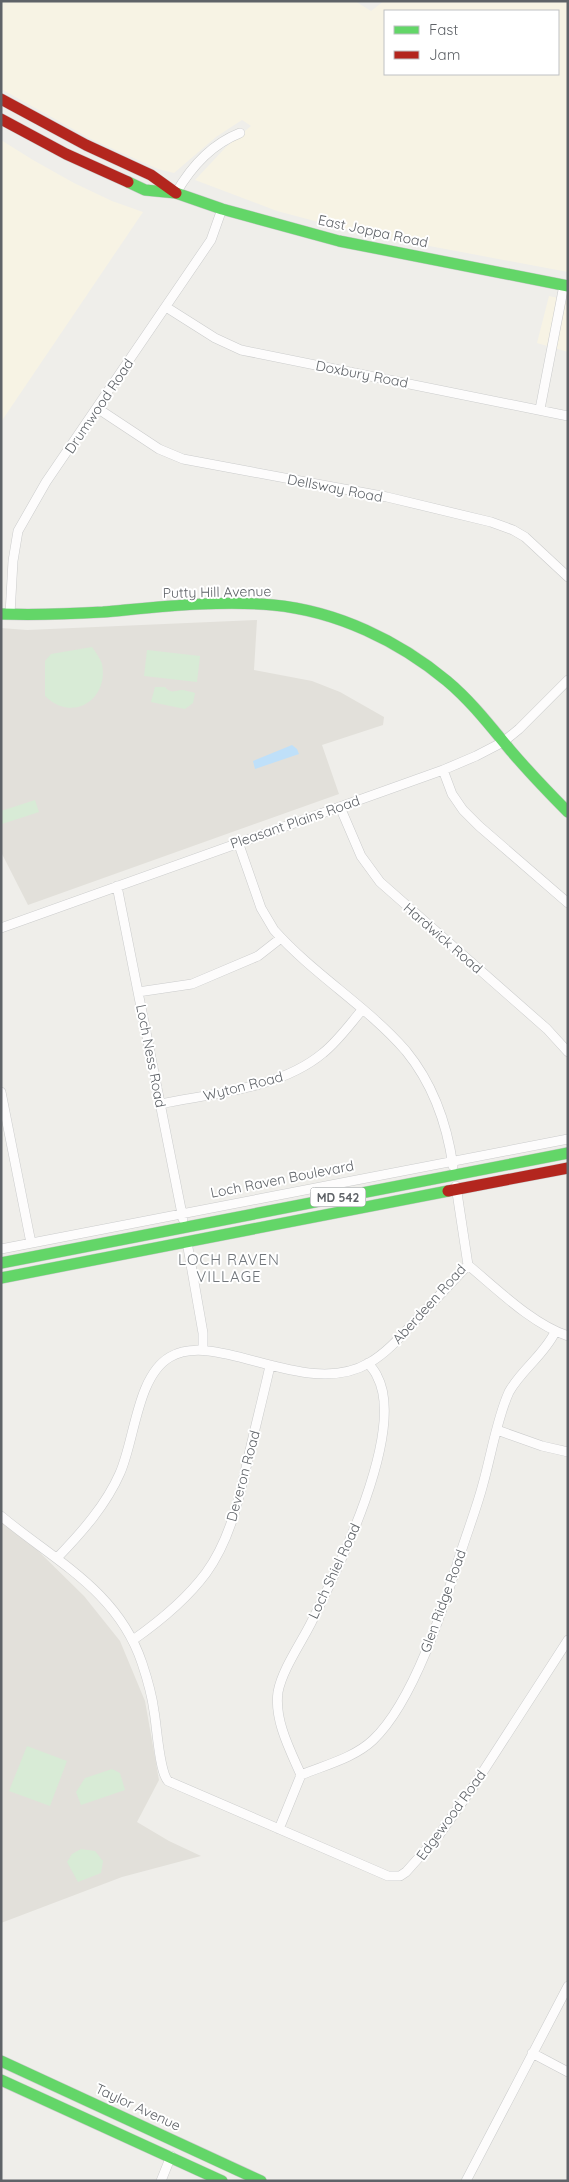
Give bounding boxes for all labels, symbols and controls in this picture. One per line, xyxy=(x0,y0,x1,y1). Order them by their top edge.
legend xyxy=(384,10,559,75)
text: Fast xyxy=(429,20,458,39)
text: Jam xyxy=(429,45,460,64)
street label: East Joppa Road xyxy=(316,211,430,251)
street label: Drumwood Road xyxy=(61,355,137,457)
street label: Doxbury Road xyxy=(314,356,410,392)
street label: Dellsway Road xyxy=(286,470,384,506)
street label: Putty Hill Avenue xyxy=(162,582,272,602)
street label: Pleasant Plains Road xyxy=(228,791,362,853)
street label: Hardwick Road xyxy=(400,899,486,977)
street label: Loch Ness Road xyxy=(132,1003,170,1109)
street label: Wyton Road xyxy=(201,1067,285,1105)
street label: Loch Raven Boulevard xyxy=(209,1156,355,1202)
road number: MD 542 xyxy=(310,1188,366,1206)
district label: LOCH RAVEN VILLAGE xyxy=(178,1250,280,1286)
street label: Aberdeen Road xyxy=(388,1260,470,1348)
street label: Deveron Road xyxy=(222,1429,264,1523)
street label: Loch Shiel Road xyxy=(304,1520,364,1622)
street label: Glen Ridge Road xyxy=(416,1547,470,1655)
street label: Edgewood Road xyxy=(412,1766,490,1864)
street label: Taylor Avenue xyxy=(92,2079,184,2135)

